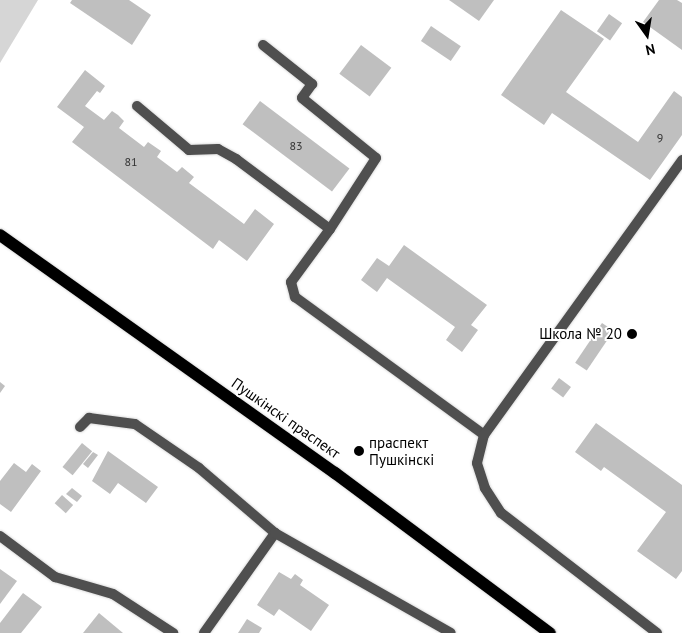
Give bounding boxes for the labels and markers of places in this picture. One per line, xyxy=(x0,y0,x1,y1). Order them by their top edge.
place label: Школа № 20 xyxy=(539,325,622,343)
marker: Школа № 20 xyxy=(626,328,638,340)
place label: праспект Пушкінскі xyxy=(369,433,434,468)
marker: праспект Пушкінскі xyxy=(353,445,365,457)

